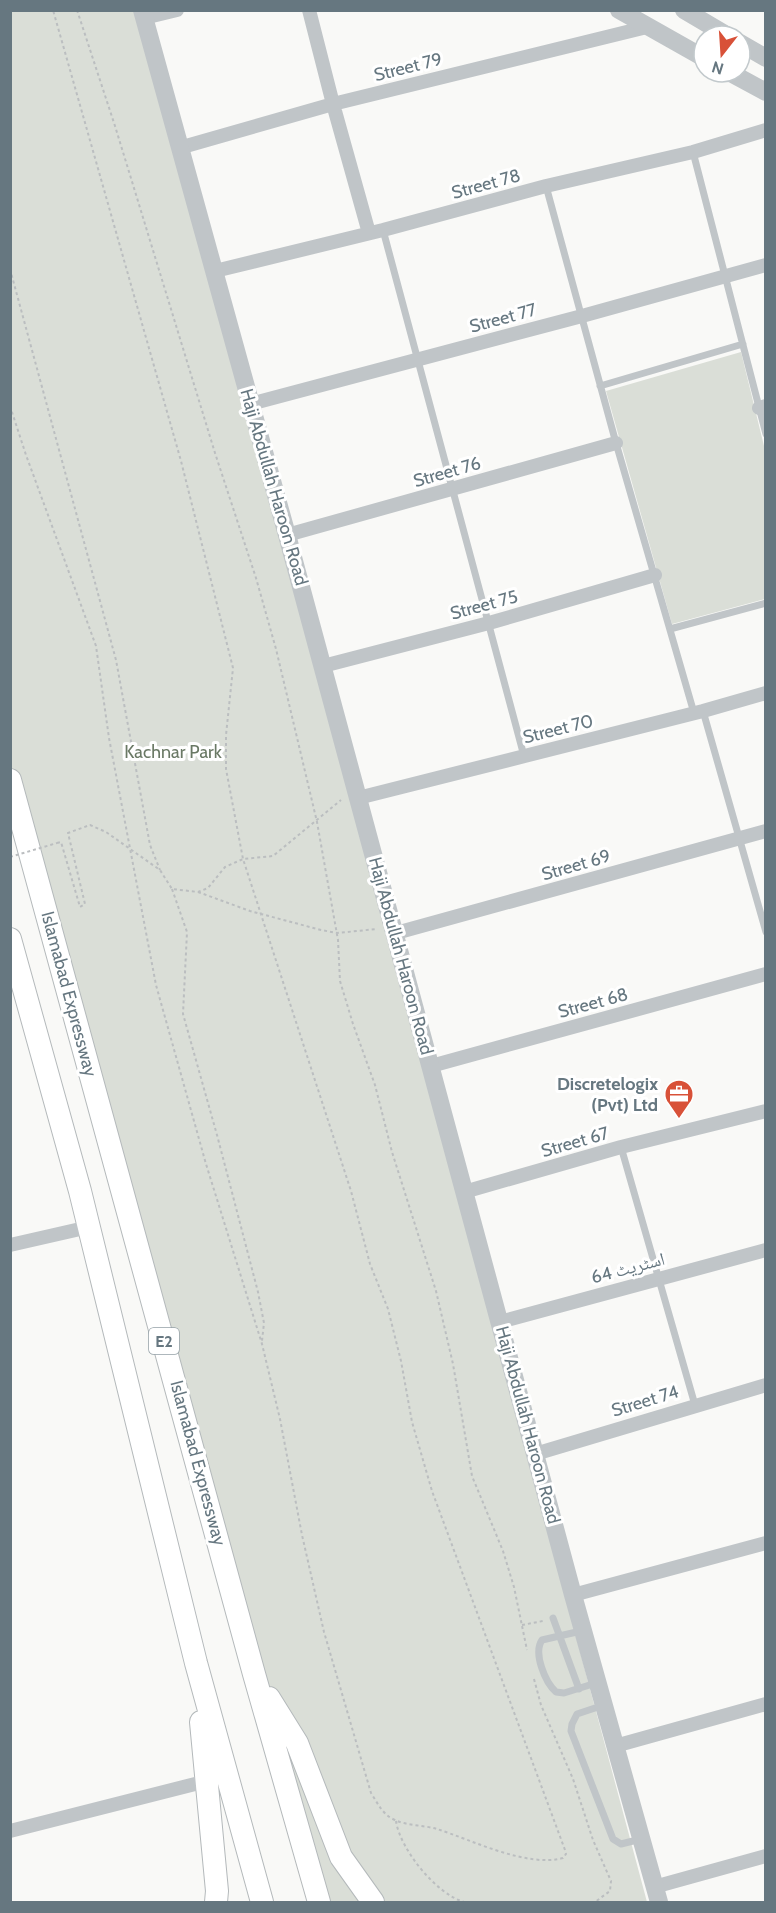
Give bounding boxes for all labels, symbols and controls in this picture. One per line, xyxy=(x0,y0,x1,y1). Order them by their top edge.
north arrow xyxy=(692,24,752,84)
street label: Street 79 xyxy=(372,48,444,86)
text: N xyxy=(710,57,726,79)
street label: Street 78 xyxy=(449,164,523,204)
street label: Street 77 xyxy=(467,299,539,337)
street label: Haji Abdullah Haroon Road xyxy=(235,386,313,588)
street label: Street 76 xyxy=(411,452,483,492)
street label: Street 75 xyxy=(448,585,520,625)
street label: Street 70 xyxy=(521,710,595,748)
park label: Kachnar Park xyxy=(124,741,223,763)
street label: Street 69 xyxy=(539,845,613,885)
street label: Haji Abdullah Haroon Road xyxy=(364,855,438,1057)
street label: Islamabad Expressway xyxy=(36,909,102,1079)
street label: Street 68 xyxy=(556,983,630,1023)
place label: Discretelogix (Pvt) Ltd xyxy=(557,1073,658,1116)
office icon: Discretelogix (Pvt) Ltd xyxy=(663,1078,695,1120)
street label: Street 67 xyxy=(539,1122,611,1162)
street label: اسٹریٹ 64 xyxy=(589,1248,667,1288)
street label: Haji Abdullah Haroon Road xyxy=(491,1324,565,1526)
road number: E2 xyxy=(149,1328,179,1354)
street label: Islamabad Expressway xyxy=(165,1378,231,1548)
street label: Street 74 xyxy=(609,1380,681,1422)

